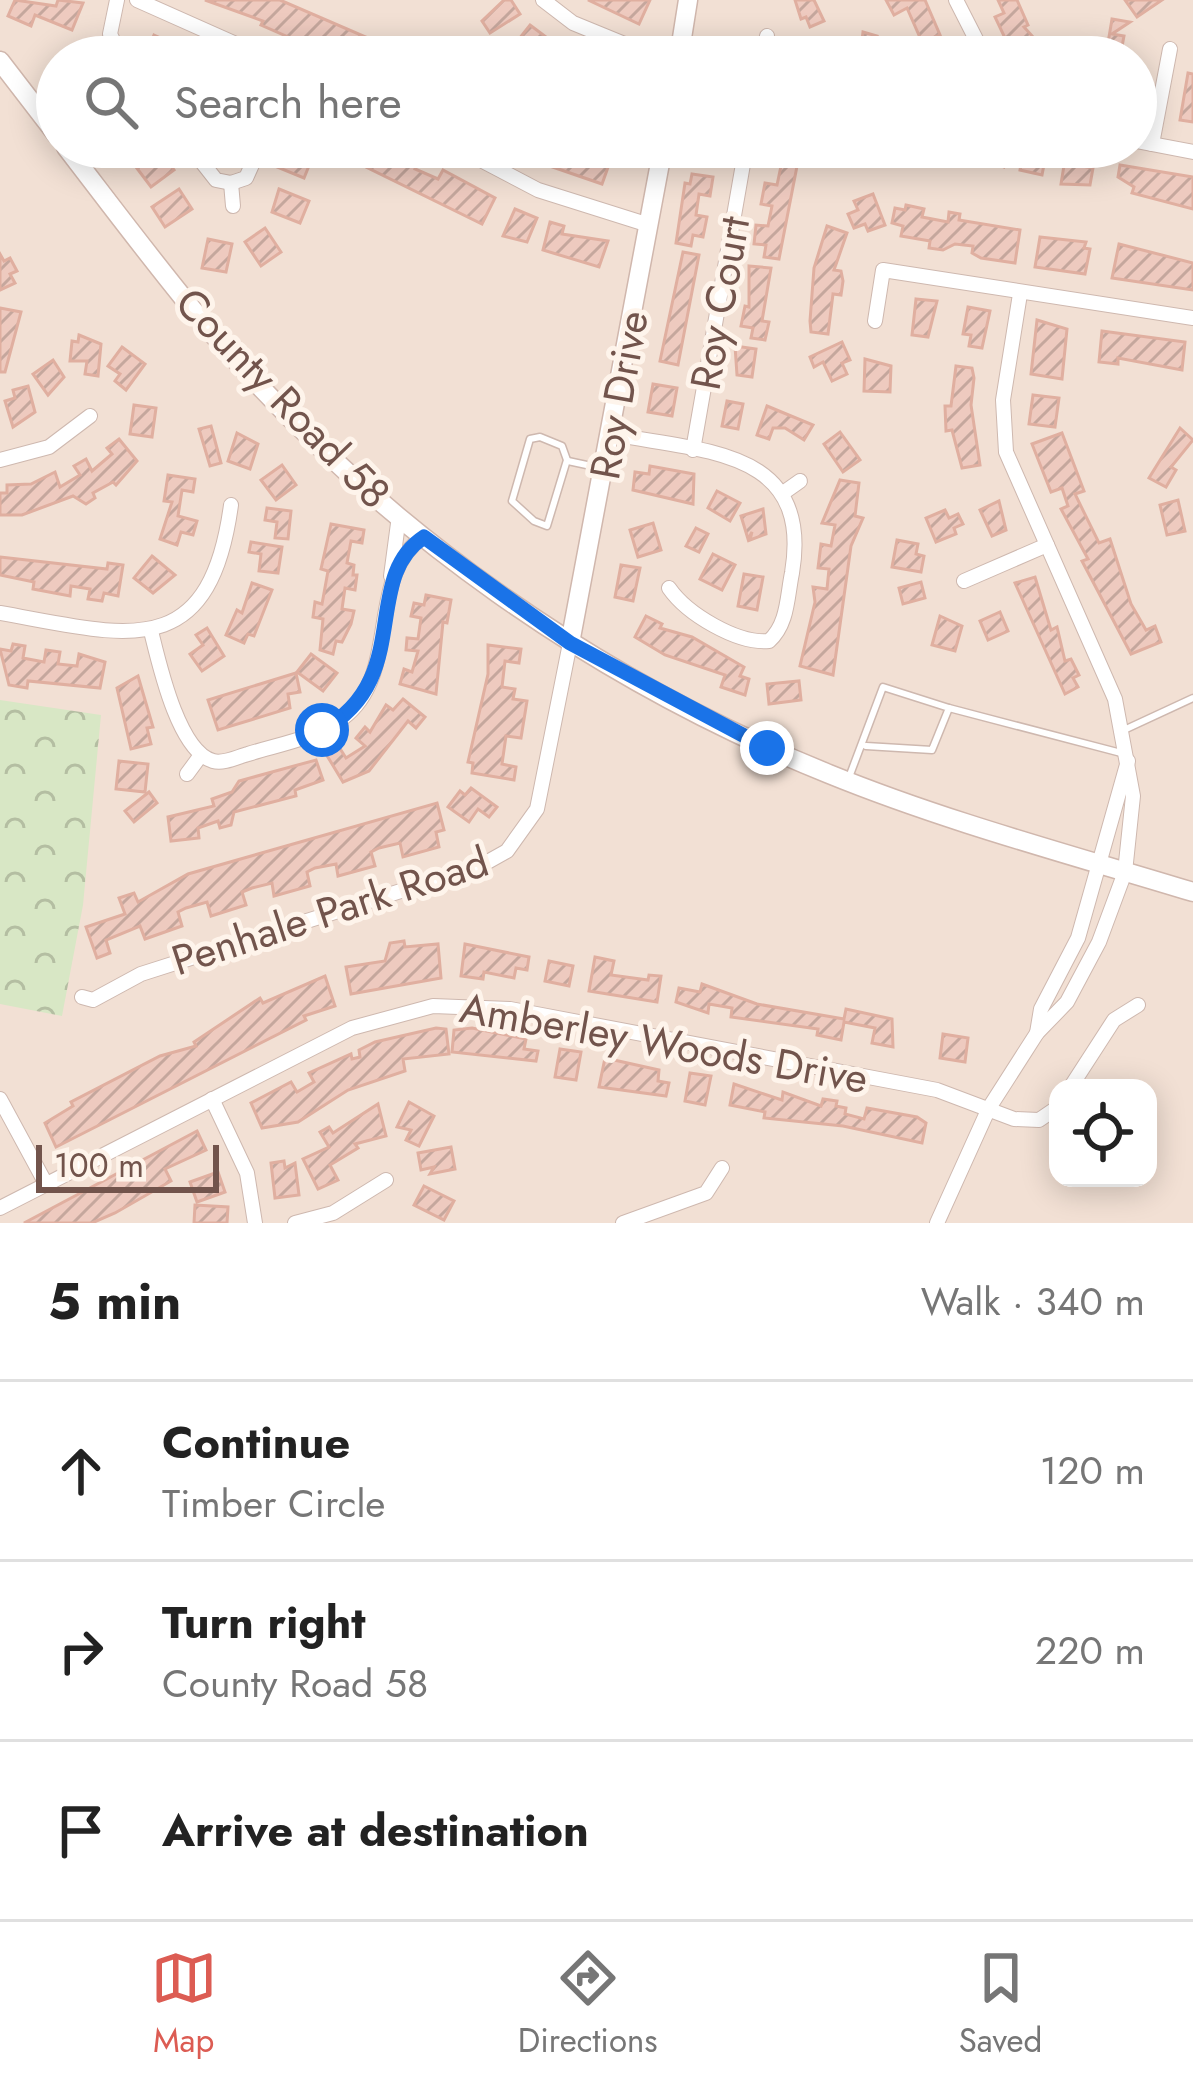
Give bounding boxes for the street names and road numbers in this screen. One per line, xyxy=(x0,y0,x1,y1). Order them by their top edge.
street label: Roy Court xyxy=(675,211,765,395)
street label: County Road 58 xyxy=(161,274,405,522)
street label: Roy Drive xyxy=(574,306,664,484)
street label: Penhale Park Road xyxy=(164,831,496,991)
street label: Amberley Woods Drive xyxy=(455,977,873,1109)

